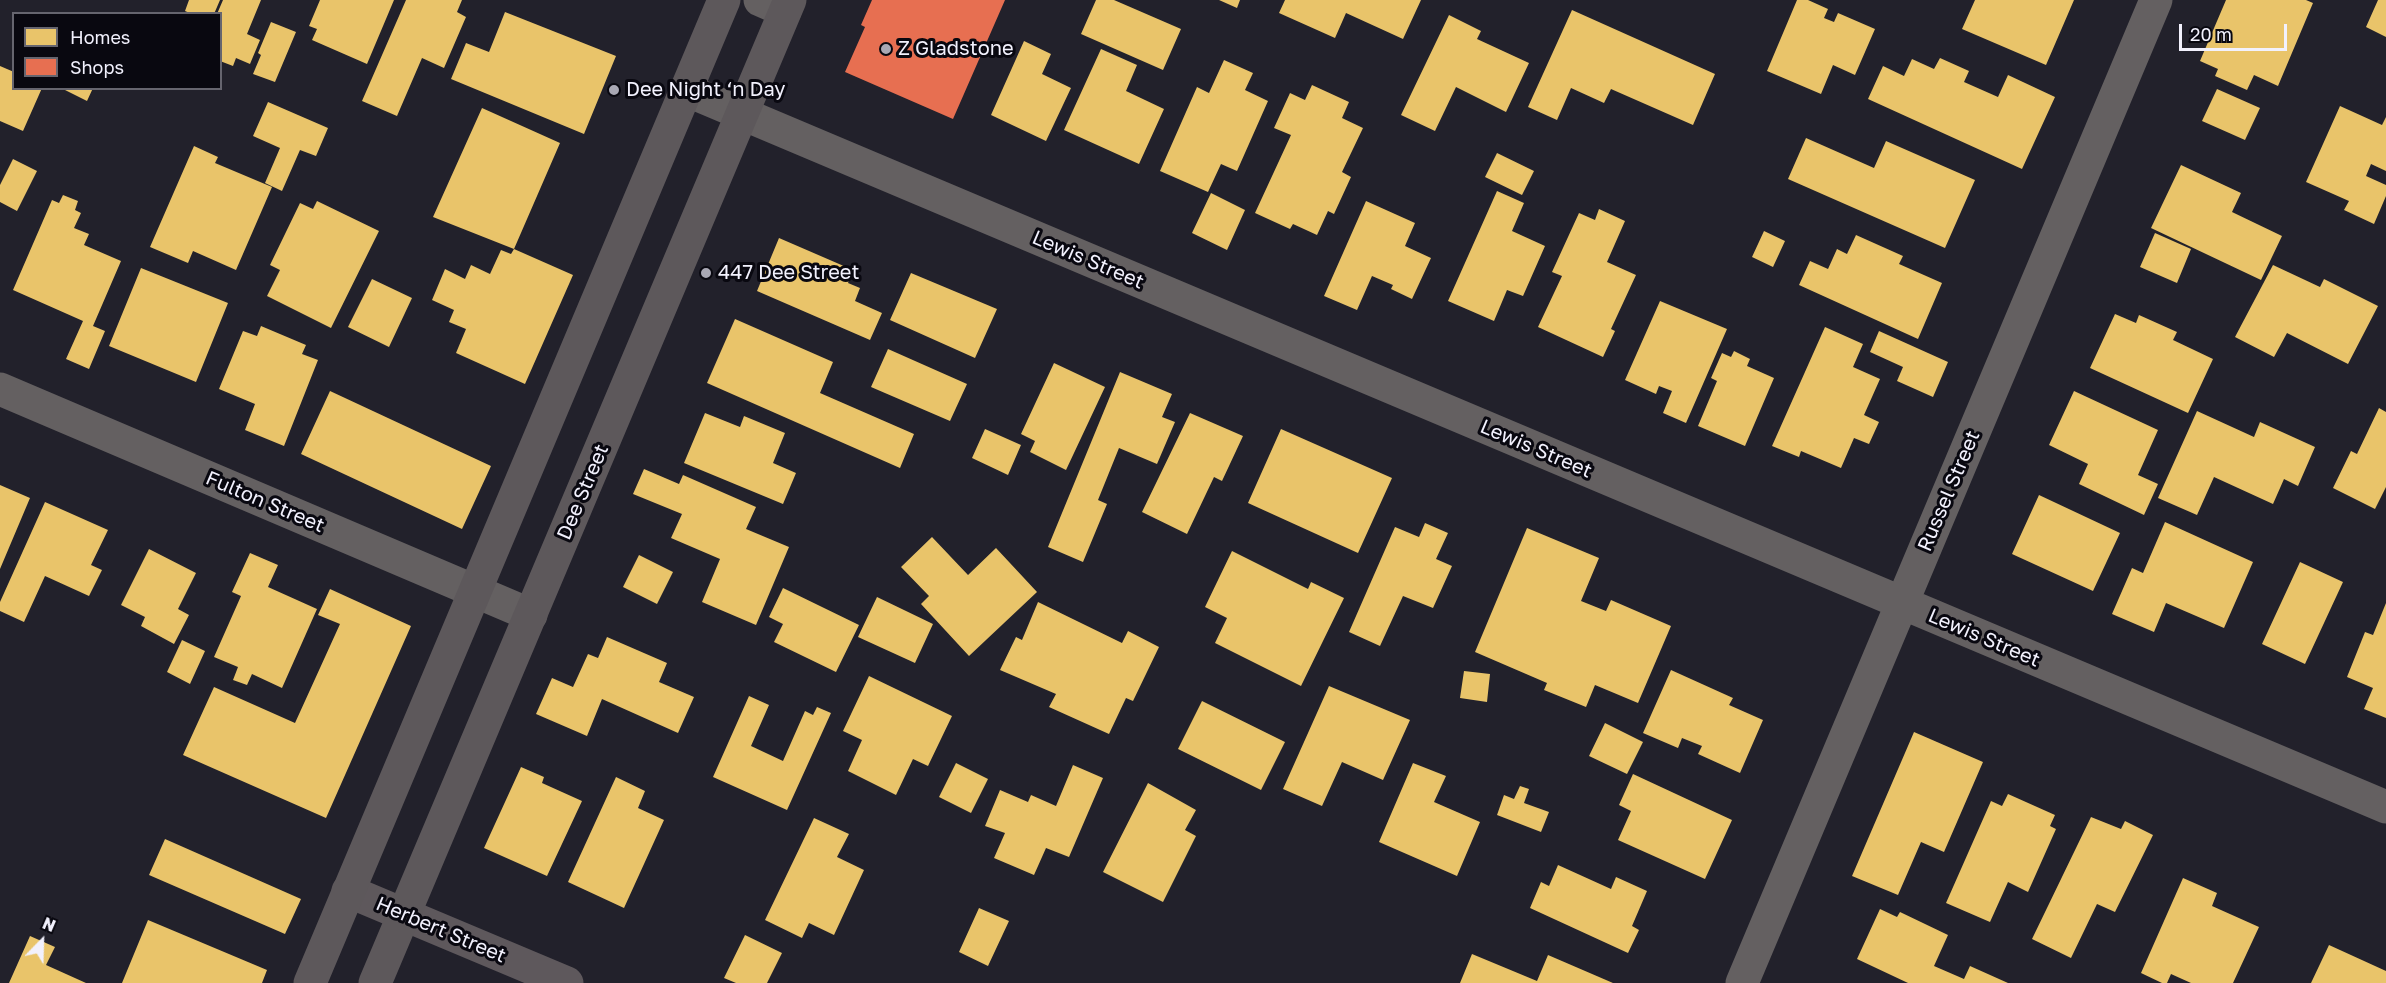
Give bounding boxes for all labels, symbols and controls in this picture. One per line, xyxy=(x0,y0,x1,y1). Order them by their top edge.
legend xyxy=(12,12,222,90)
scale bar xyxy=(2182,12,2290,50)
text: 20 m xyxy=(2190,23,2232,45)
text: Homes xyxy=(70,26,130,48)
place label: Z Gladstone xyxy=(898,37,1014,61)
marker: Z Gladstone xyxy=(879,42,893,56)
text: Shops xyxy=(70,56,124,78)
place label: Dee Night ‘n Day xyxy=(626,78,786,102)
marker: Dee Night ‘n Day xyxy=(607,83,621,97)
street label: Lewis Street xyxy=(1029,226,1147,294)
place label: 447 Dee Street xyxy=(718,261,859,285)
marker: 447 Dee Street xyxy=(699,266,713,280)
street label: Lewis Street xyxy=(1477,415,1595,483)
street label: Russel Street xyxy=(1913,427,1985,555)
street label: Dee Street xyxy=(552,441,614,543)
street label: Fulton Street xyxy=(202,466,328,538)
street label: Lewis Street xyxy=(1925,604,2043,672)
street label: Herbert Street xyxy=(372,892,510,968)
north arrow xyxy=(12,911,72,971)
text: N xyxy=(40,913,59,936)

